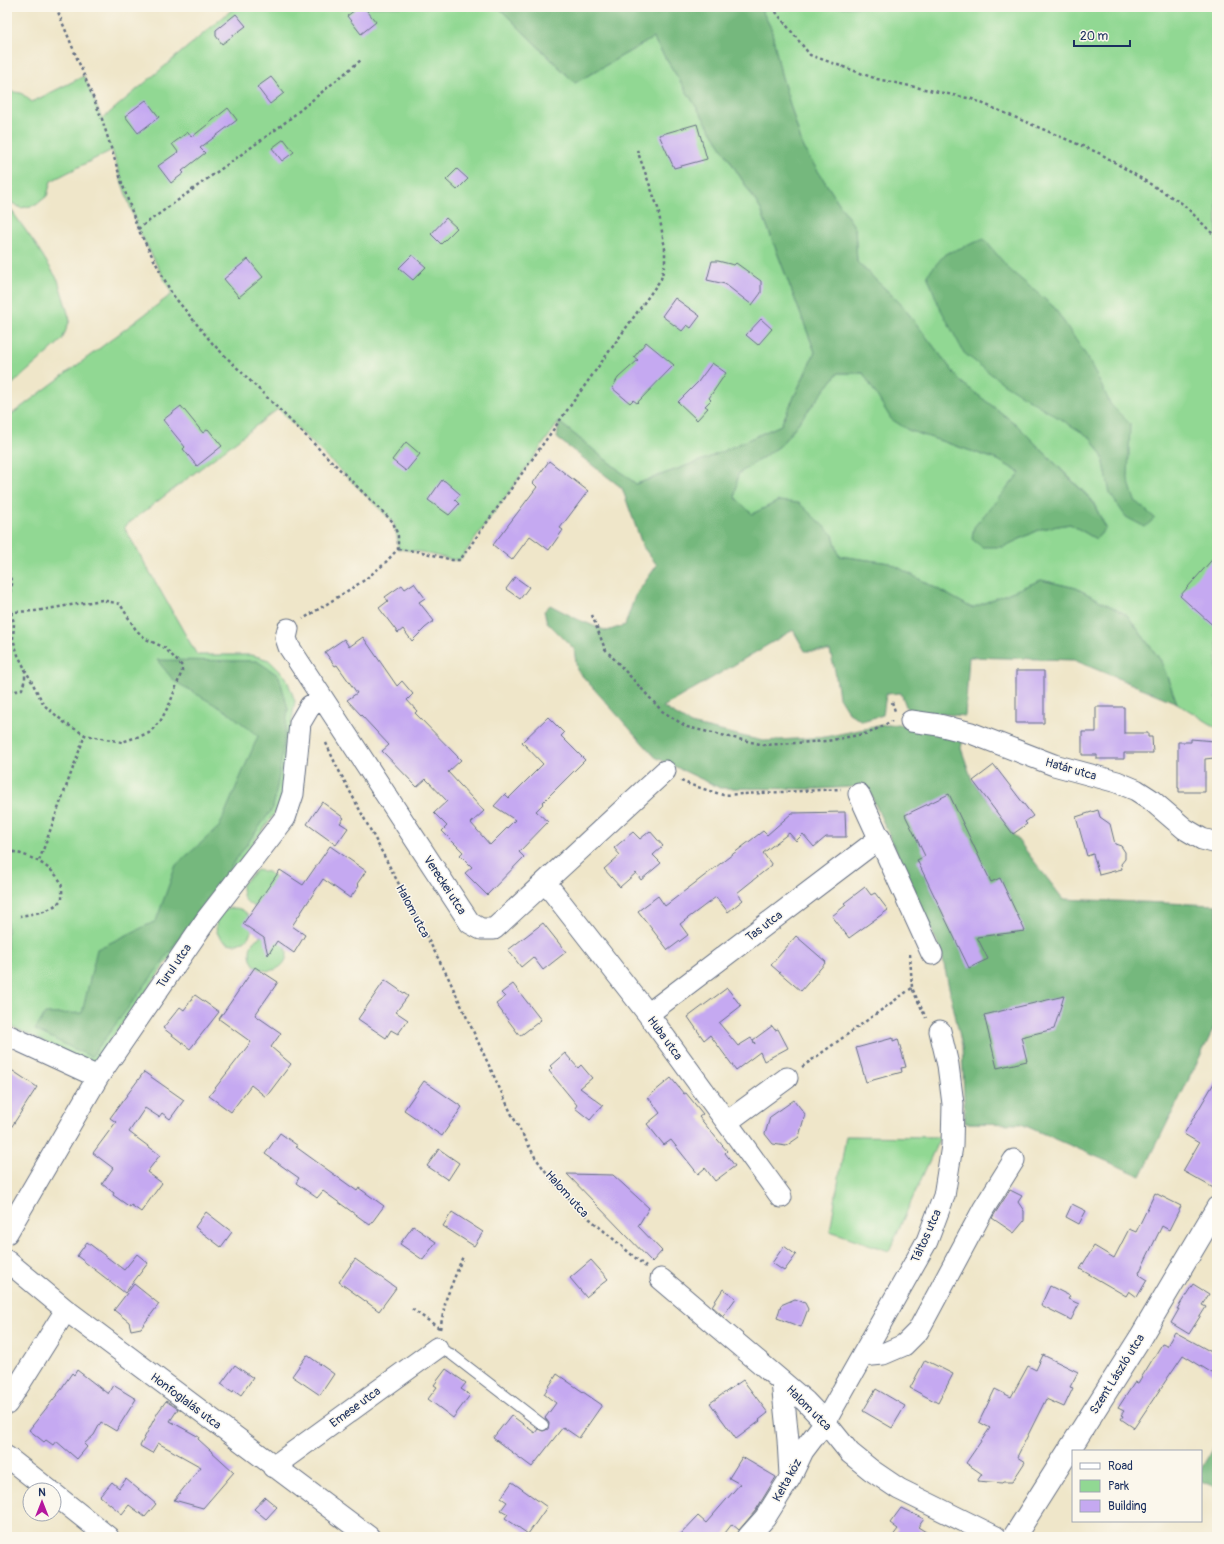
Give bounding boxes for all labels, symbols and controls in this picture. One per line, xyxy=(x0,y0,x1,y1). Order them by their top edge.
scale bar xyxy=(1074,22,1130,48)
text: 20 m xyxy=(1080,29,1109,44)
street label: Határ utca xyxy=(1043,755,1099,784)
street label: Vereckei utca xyxy=(420,853,469,918)
street label: Halom utca xyxy=(392,882,433,941)
street label: Tas utca xyxy=(743,908,786,945)
street label: Turul utca xyxy=(154,941,195,991)
street label: Huba utca xyxy=(644,1014,686,1063)
street label: Halom utca xyxy=(542,1168,592,1221)
street label: Táltos utca xyxy=(908,1207,945,1265)
street label: Szent László utca xyxy=(1087,1331,1148,1417)
street label: Honfoglalás utca xyxy=(147,1370,224,1433)
street label: Halom utca xyxy=(783,1383,835,1434)
street label: Emese utca xyxy=(327,1384,384,1431)
legend xyxy=(1072,1450,1202,1522)
street label: Kelta köz xyxy=(770,1456,805,1504)
text: Road xyxy=(1108,1459,1133,1474)
text: Park xyxy=(1108,1479,1129,1494)
north arrow xyxy=(22,1482,62,1522)
text: N xyxy=(38,1486,46,1499)
text: Building xyxy=(1108,1499,1147,1514)

